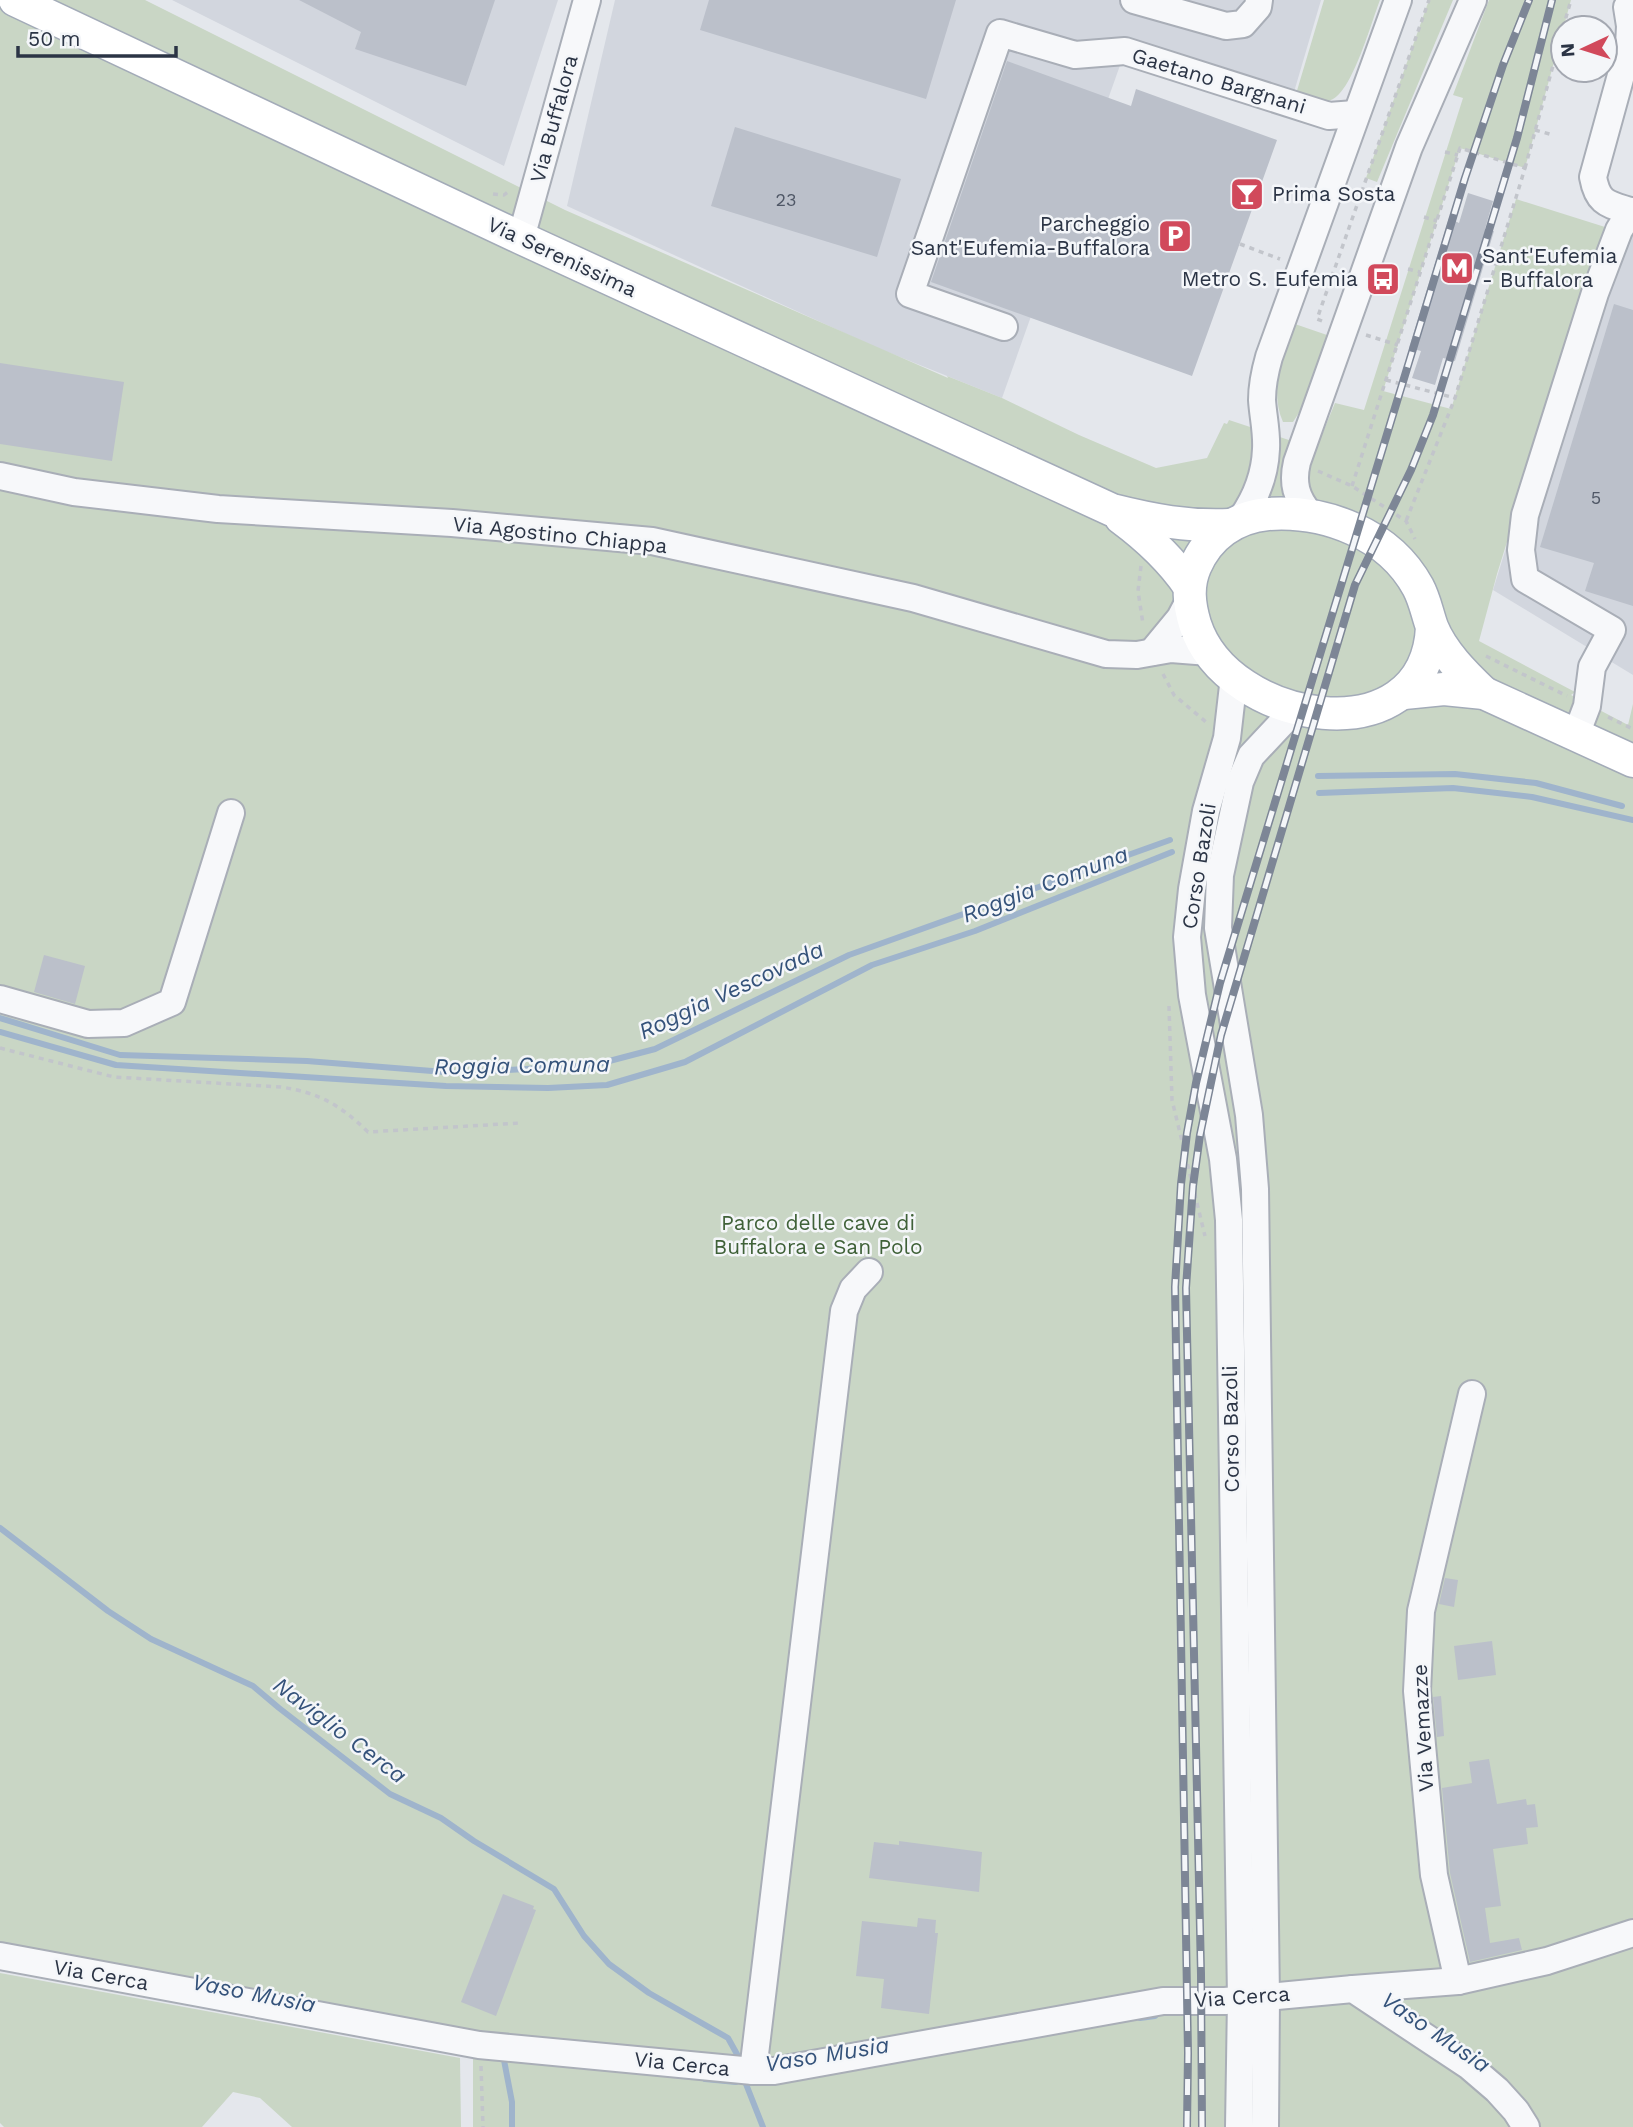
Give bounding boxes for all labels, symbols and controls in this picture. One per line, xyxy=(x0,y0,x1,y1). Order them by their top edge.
scale bar xyxy=(18,14,175,58)
north arrow xyxy=(1549,14,1619,84)
text: 50 m xyxy=(28,26,80,51)
street label: Gaetano Bargnani xyxy=(1129,42,1309,119)
text: N xyxy=(1556,42,1580,58)
street label: Via Buffalora xyxy=(524,52,583,186)
bar icon: Prima Sosta xyxy=(1228,175,1266,213)
place label: Prima Sosta xyxy=(1272,181,1395,206)
house number: 23 xyxy=(776,189,797,210)
street label: Via Serenissima xyxy=(484,211,641,302)
place label: Parcheggio Sant'Eufemia-Buffalora xyxy=(911,211,1150,260)
parking icon: Parcheggio Sant'Eufemia-Buffalora xyxy=(1156,217,1194,255)
place label: Sant'Eufemia - Buffalora xyxy=(1482,243,1617,292)
metro station icon: Sant'Eufemia - Buffalora xyxy=(1438,249,1476,287)
bus stop icon: Metro S. Eufemia xyxy=(1364,260,1402,298)
place label: Metro S. Eufemia xyxy=(1182,266,1358,291)
house number: 5 xyxy=(1591,487,1601,508)
street label: Via Agostino Chiappa xyxy=(451,511,669,558)
street label: Corso Bazoli xyxy=(1176,801,1221,931)
water label: Roggia Comuna xyxy=(958,840,1132,929)
water label: Roggia Vescovada xyxy=(634,936,828,1045)
water label: Roggia Comuna xyxy=(434,1050,610,1081)
park label: Parco delle cave di Buffalora e San Polo xyxy=(713,1210,923,1259)
street label: Corso Bazoli xyxy=(1217,1365,1244,1493)
street label: Via Vemazze xyxy=(1407,1663,1438,1793)
water label: Naviglio Cerca xyxy=(268,1672,412,1789)
street label: Via Cerca xyxy=(52,1954,151,1995)
water label: Vaso Musia xyxy=(190,1968,318,2019)
street label: Via Cerca xyxy=(1193,1981,1291,2012)
water label: Vaso Musia xyxy=(1376,1986,1495,2079)
water label: Vaso Musia xyxy=(763,2031,891,2078)
street label: Via Cerca xyxy=(633,2046,731,2081)

